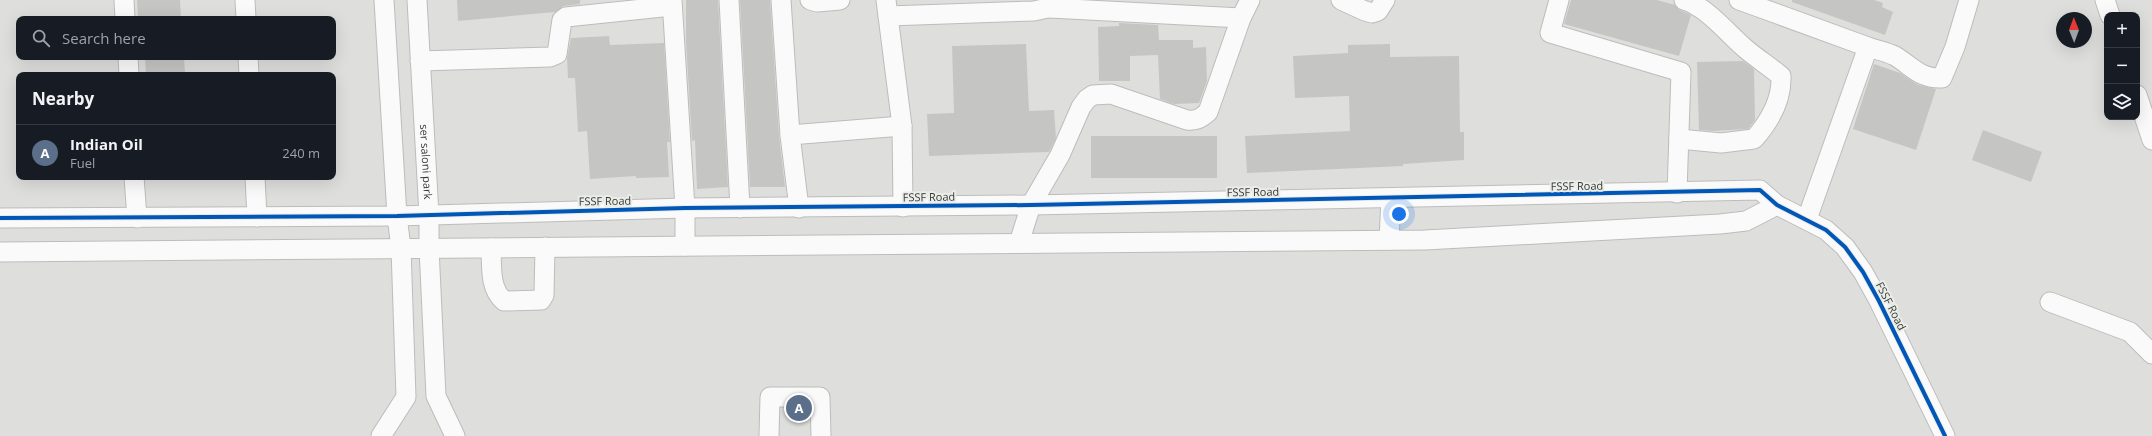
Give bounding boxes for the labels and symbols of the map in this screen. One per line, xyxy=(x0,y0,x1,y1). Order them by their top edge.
north arrow xyxy=(2056,12,2092,48)
street label: ser saloni park xyxy=(417,124,436,200)
street label: FSSF Road xyxy=(1551,178,1603,193)
street label: FSSF Road xyxy=(1227,184,1279,199)
street label: FSSF Road xyxy=(903,189,955,204)
street label: FSSF Road xyxy=(579,193,631,208)
your location xyxy=(1389,204,1409,224)
street label: FSSF Road xyxy=(1873,279,1910,333)
pin: A xyxy=(786,393,812,423)

